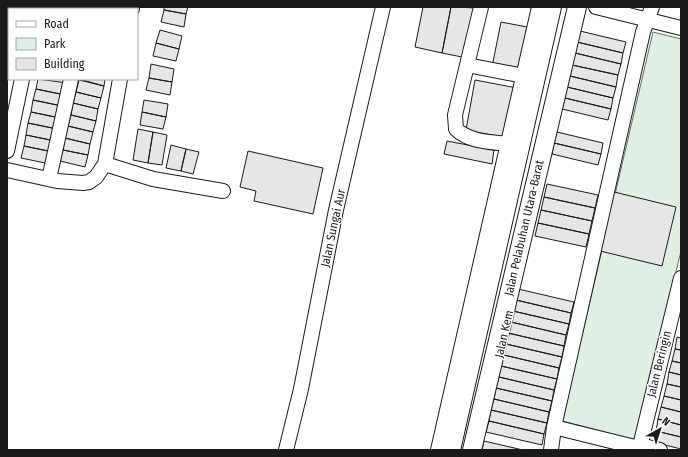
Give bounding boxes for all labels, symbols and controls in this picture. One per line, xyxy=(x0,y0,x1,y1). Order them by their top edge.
legend xyxy=(8,8,138,80)
text: Road xyxy=(44,17,69,31)
text: Park xyxy=(44,37,66,51)
text: Building xyxy=(44,57,85,71)
street label: Jalan Pelabuhan Utara-Barat xyxy=(502,159,546,297)
street label: Jalan Sungai Aur xyxy=(318,187,348,268)
street label: Jalan Kem xyxy=(492,309,516,359)
street label: Jalan Beringin xyxy=(644,329,674,399)
north arrow xyxy=(640,409,680,449)
text: N xyxy=(659,414,673,429)

